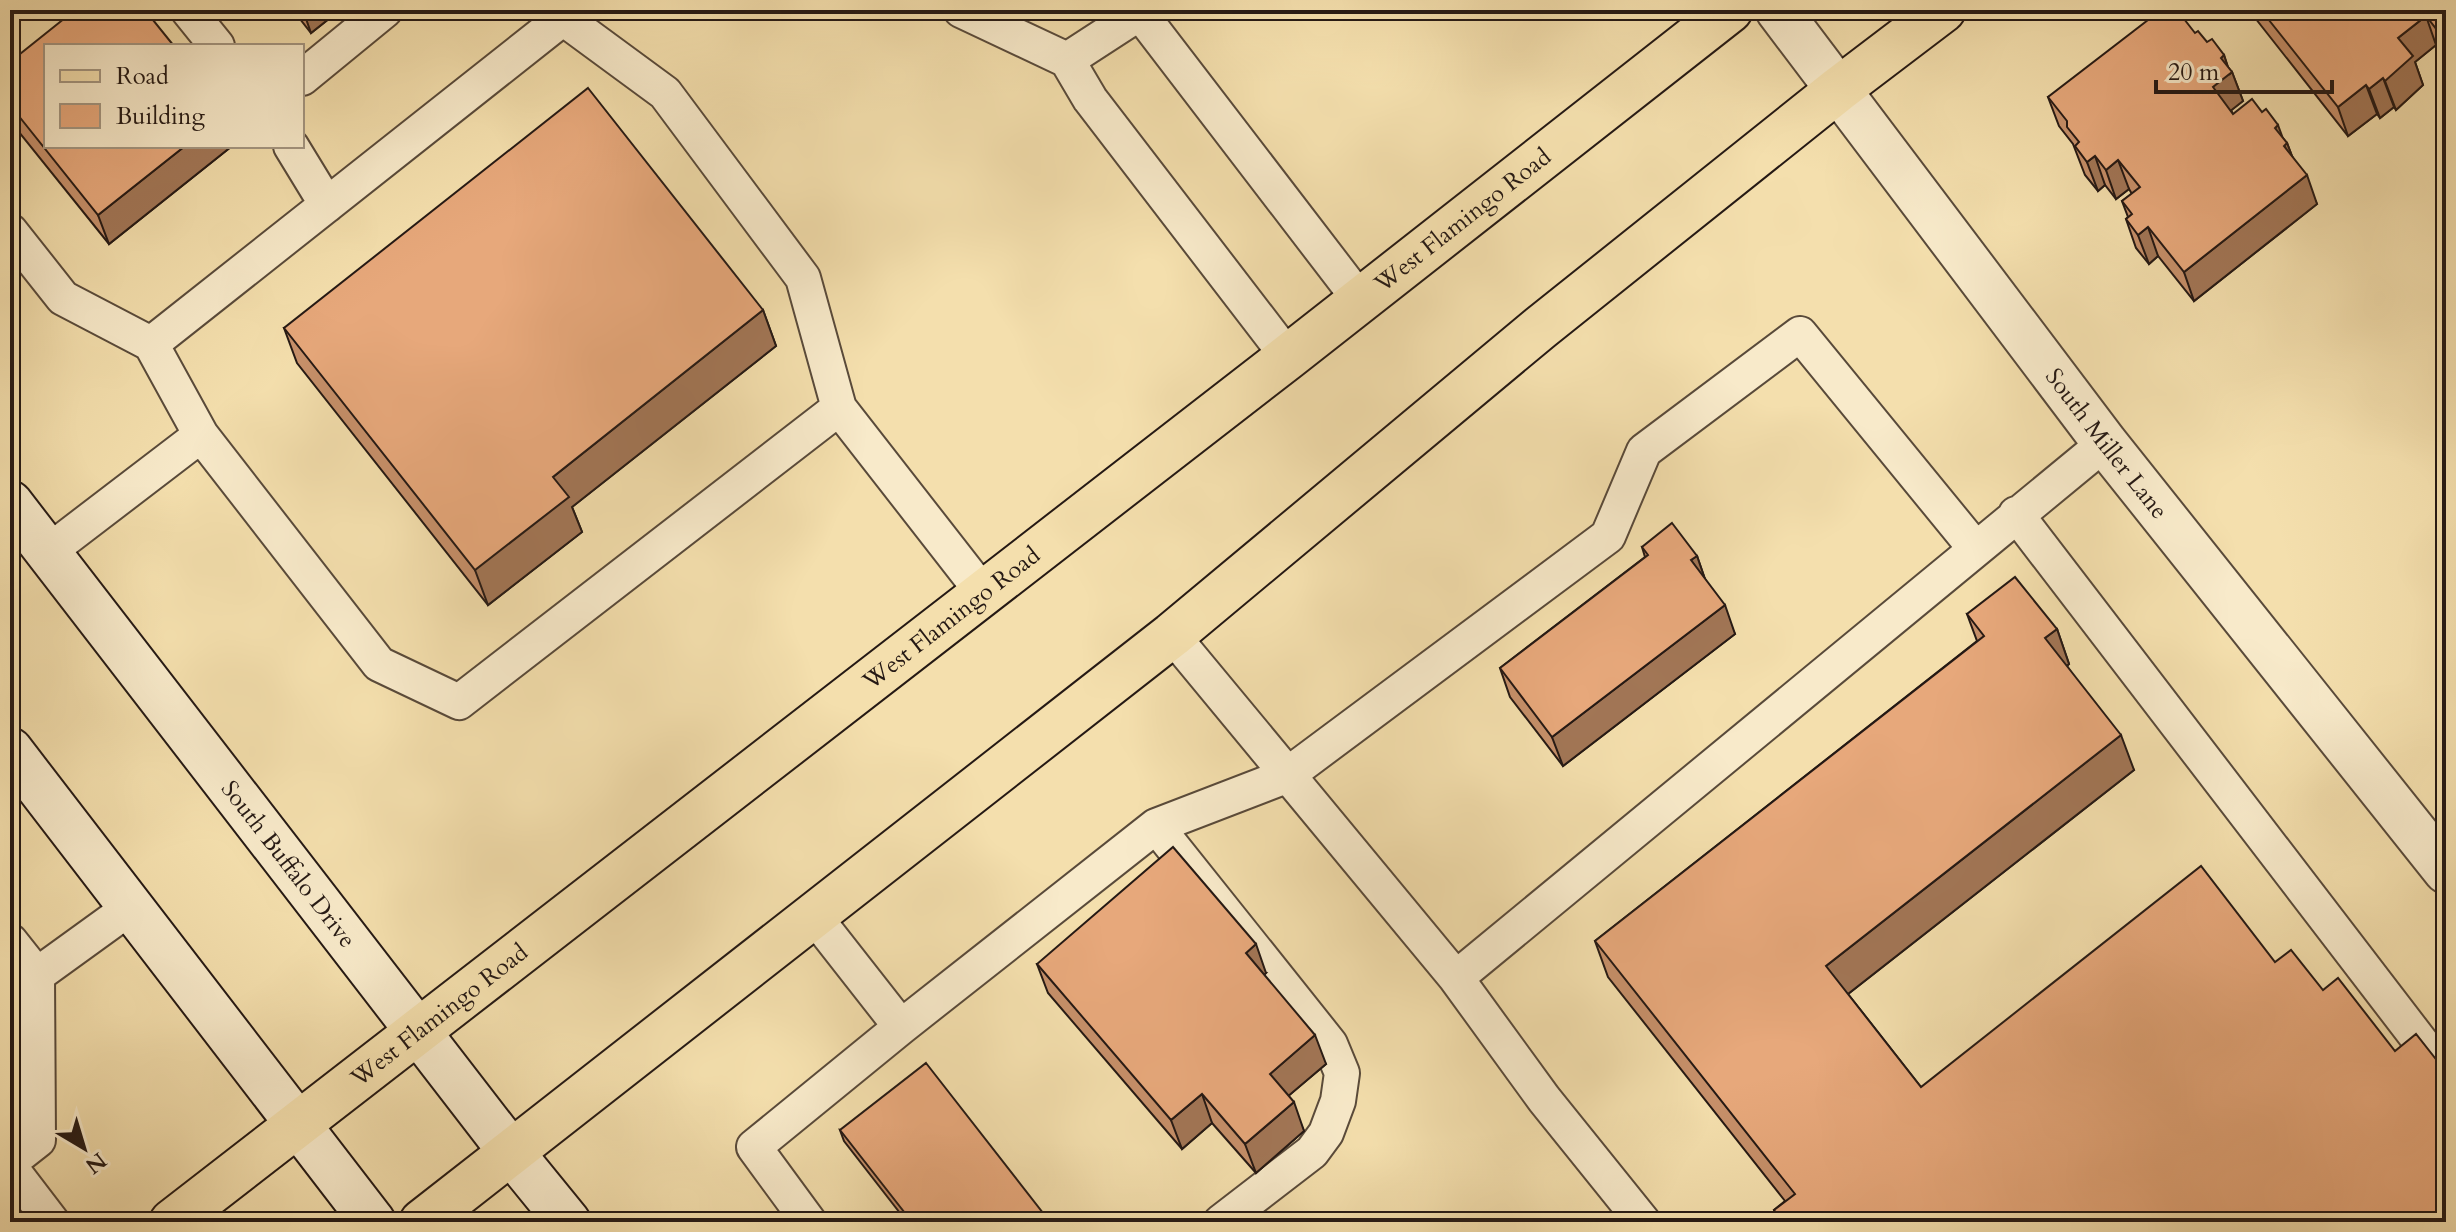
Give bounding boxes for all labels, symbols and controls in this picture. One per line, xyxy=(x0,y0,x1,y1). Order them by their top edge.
legend xyxy=(44,44,304,148)
scale bar xyxy=(2156,44,2332,94)
text: 20 m xyxy=(2168,56,2220,89)
text: Road xyxy=(116,60,169,93)
text: Building xyxy=(116,100,206,133)
street label: West Flamingo Road xyxy=(1367,140,1558,300)
street label: South Miller Lane xyxy=(2038,361,2176,526)
street label: West Flamingo Road xyxy=(855,539,1047,698)
street label: South Buffalo Drive xyxy=(213,773,364,955)
street label: West Flamingo Road xyxy=(343,936,535,1095)
north arrow xyxy=(44,1108,124,1188)
text: N xyxy=(79,1145,112,1181)

